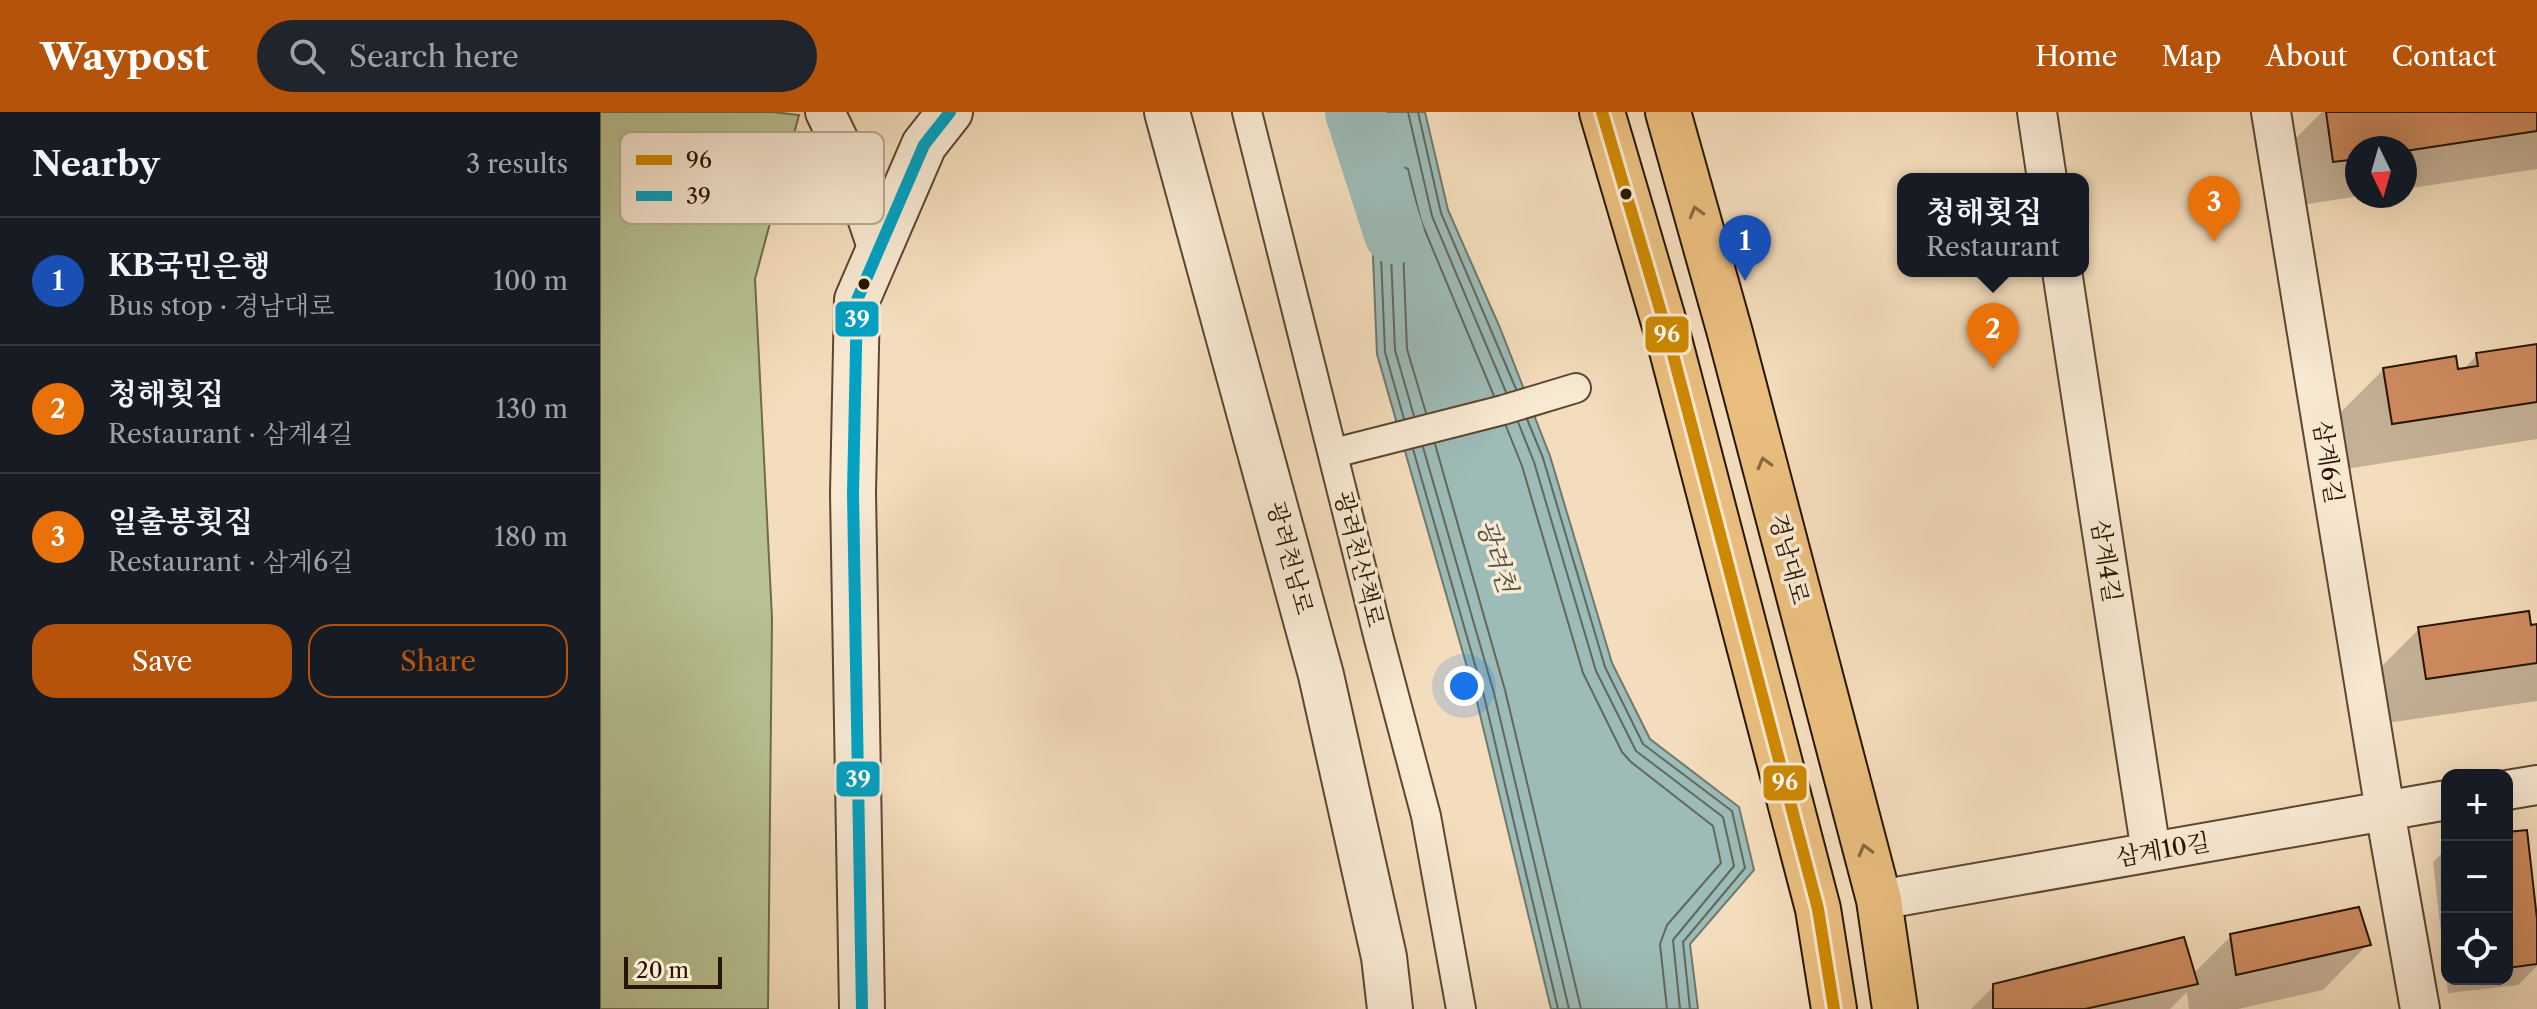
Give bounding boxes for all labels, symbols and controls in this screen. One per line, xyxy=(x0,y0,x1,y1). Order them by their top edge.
search box xyxy=(257,20,817,92)
text: Waypost xyxy=(40,33,209,80)
icon: search xyxy=(285,34,329,78)
text: Search here xyxy=(349,38,519,75)
text: Home xyxy=(2035,39,2117,73)
text: Map xyxy=(2161,39,2221,73)
text: About xyxy=(2265,39,2347,73)
text: Contact xyxy=(2391,39,2497,73)
legend xyxy=(620,132,884,224)
north arrow xyxy=(2345,136,2417,208)
text: Nearby xyxy=(32,143,160,185)
text: 96 xyxy=(686,147,712,174)
text: 3 results xyxy=(466,148,568,180)
popup xyxy=(1897,173,2089,277)
pin: 3 xyxy=(2188,176,2240,242)
text: 39 xyxy=(686,183,711,210)
unlabelled marker xyxy=(1618,186,1634,202)
text: 청해횟집 xyxy=(1926,193,2042,230)
one-way arrow xyxy=(1689,206,1705,220)
pin: 1 xyxy=(1719,215,1771,281)
text: Restaurant xyxy=(1926,231,2060,263)
text: KB국민은행 xyxy=(108,247,270,284)
text: 1 xyxy=(52,265,64,297)
text: 100 m xyxy=(493,265,568,297)
unlabelled marker xyxy=(856,276,872,292)
text: Bus stop · 경남대로 xyxy=(108,290,334,322)
line badge: 39 xyxy=(834,300,880,338)
pin: 2 xyxy=(1967,303,2019,369)
text: 39 xyxy=(844,306,870,333)
line badge: 96 xyxy=(1644,315,1690,354)
text: 96 xyxy=(1654,321,1680,348)
text: 청해횟집 xyxy=(108,375,224,412)
text: 2 xyxy=(50,393,66,425)
text: 130 m xyxy=(495,393,568,425)
text: Restaurant · 삼계4길 xyxy=(108,418,353,450)
street label: 삼계6길 xyxy=(2308,418,2349,505)
one-way arrow xyxy=(1757,457,1774,471)
street label: 광려천산책로 xyxy=(1329,488,1390,630)
street label: 광려천남로 xyxy=(1261,498,1319,618)
text: 일출봉횟집 xyxy=(108,503,253,540)
street label: 경남대로 xyxy=(1763,510,1815,607)
water label: 광려천 xyxy=(1470,515,1524,599)
street label: 삼계4길 xyxy=(2086,517,2127,604)
text: 3 xyxy=(51,521,65,553)
text: 180 m xyxy=(494,521,568,553)
text: Restaurant · 삼계6길 xyxy=(108,546,353,578)
button: Save xyxy=(32,624,292,698)
button: Share xyxy=(308,624,568,698)
your location xyxy=(1444,666,1484,706)
line badge: 39 xyxy=(835,760,881,798)
line badge: 96 xyxy=(1762,764,1808,802)
text: 39 xyxy=(845,766,871,793)
text: 96 xyxy=(1772,769,1798,796)
map controls xyxy=(2441,769,2513,985)
button: + xyxy=(2441,769,2513,841)
street label: 삼계10길 xyxy=(2114,827,2212,872)
button: − xyxy=(2441,841,2513,913)
one-way arrow xyxy=(1858,844,1875,857)
button: locate xyxy=(2441,913,2513,985)
scale bar xyxy=(624,953,722,989)
text: 20 m xyxy=(636,957,689,984)

